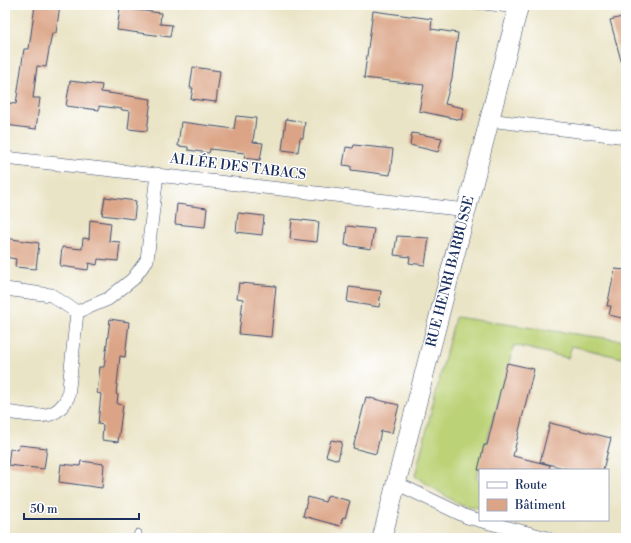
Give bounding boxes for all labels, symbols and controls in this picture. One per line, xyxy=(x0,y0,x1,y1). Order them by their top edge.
street label: ALLÉE DES TABACS xyxy=(168,148,307,184)
street label: RUE HENRI BARBUSSE xyxy=(422,194,479,349)
legend xyxy=(479,469,609,521)
text: Route xyxy=(515,478,547,493)
scale bar xyxy=(24,495,139,521)
text: Bâtiment xyxy=(514,498,566,513)
text: 50 m xyxy=(30,502,58,517)

